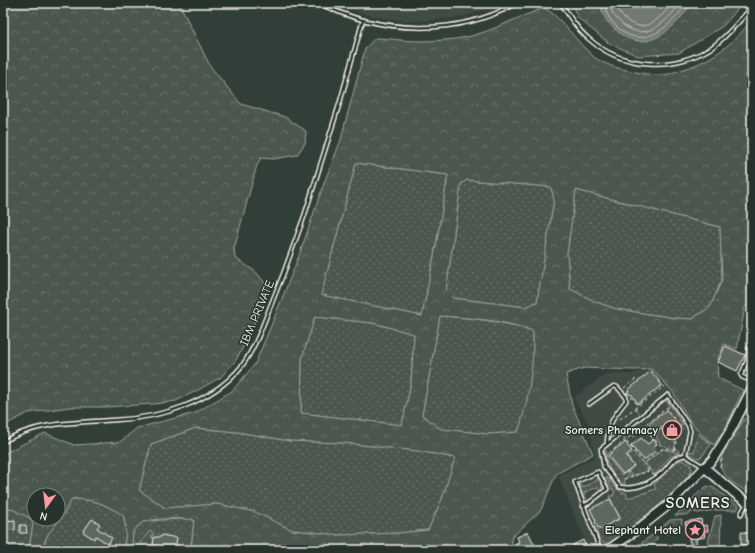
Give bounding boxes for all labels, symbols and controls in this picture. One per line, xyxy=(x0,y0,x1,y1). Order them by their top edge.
street label: IBM PRIVATE xyxy=(237,278,277,348)
shop icon: Somers Pharmacy xyxy=(661,419,683,441)
place label: Somers Pharmacy xyxy=(565,423,658,437)
north arrow xyxy=(26,487,66,527)
district label: SOMERS xyxy=(666,494,731,512)
text: N xyxy=(38,509,49,523)
place icon: Elephant Hotel xyxy=(684,519,706,541)
place label: Elephant Hotel xyxy=(605,523,681,537)

